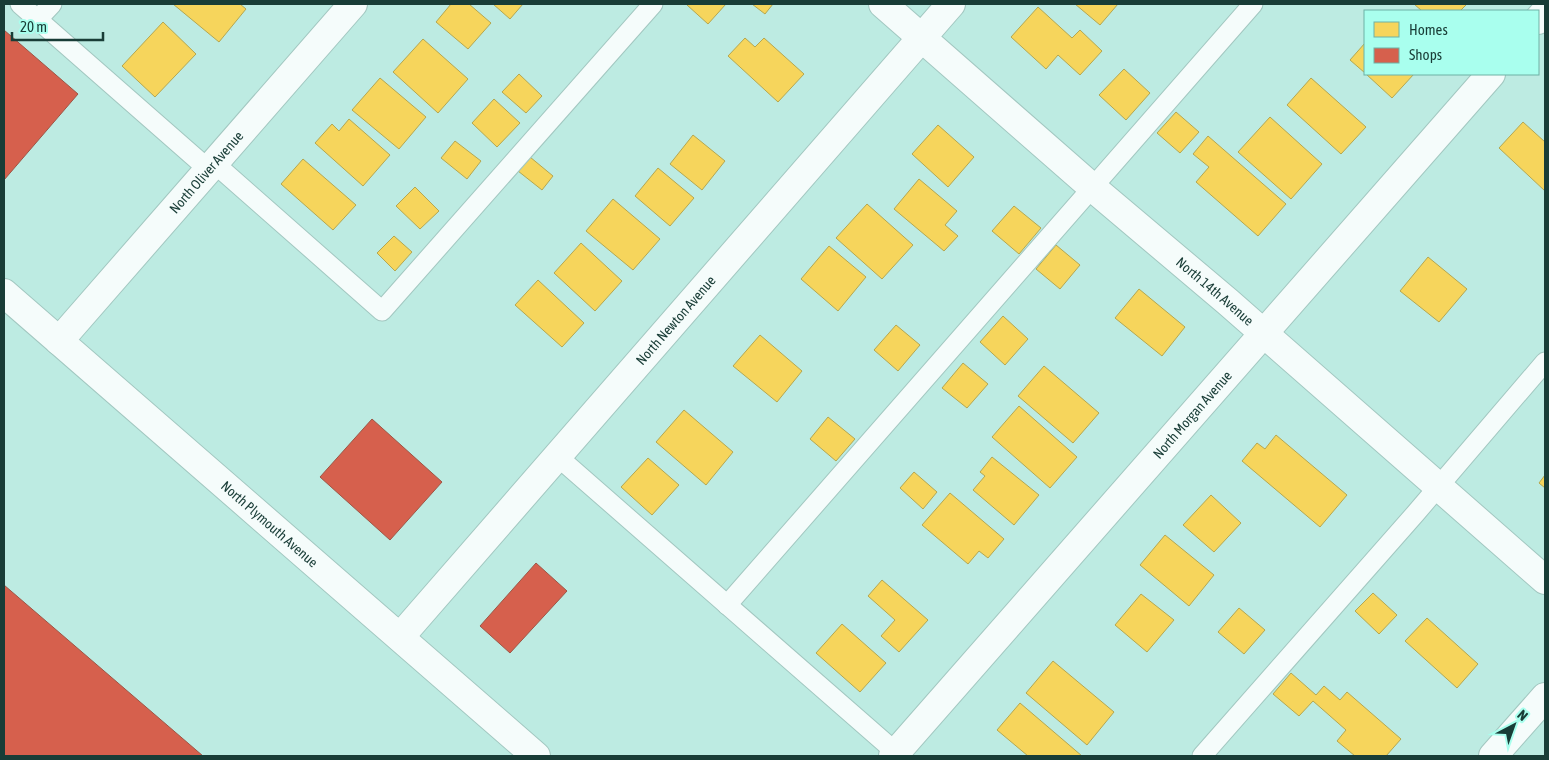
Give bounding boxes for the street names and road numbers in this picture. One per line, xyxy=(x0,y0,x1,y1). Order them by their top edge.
street label: North Oliver Avenue xyxy=(166,128,246,217)
street label: North 14th Avenue xyxy=(1173,254,1257,329)
street label: North Newton Avenue xyxy=(633,273,719,368)
street label: North Morgan Avenue xyxy=(1150,368,1235,462)
street label: North Plymouth Avenue xyxy=(218,478,321,570)

